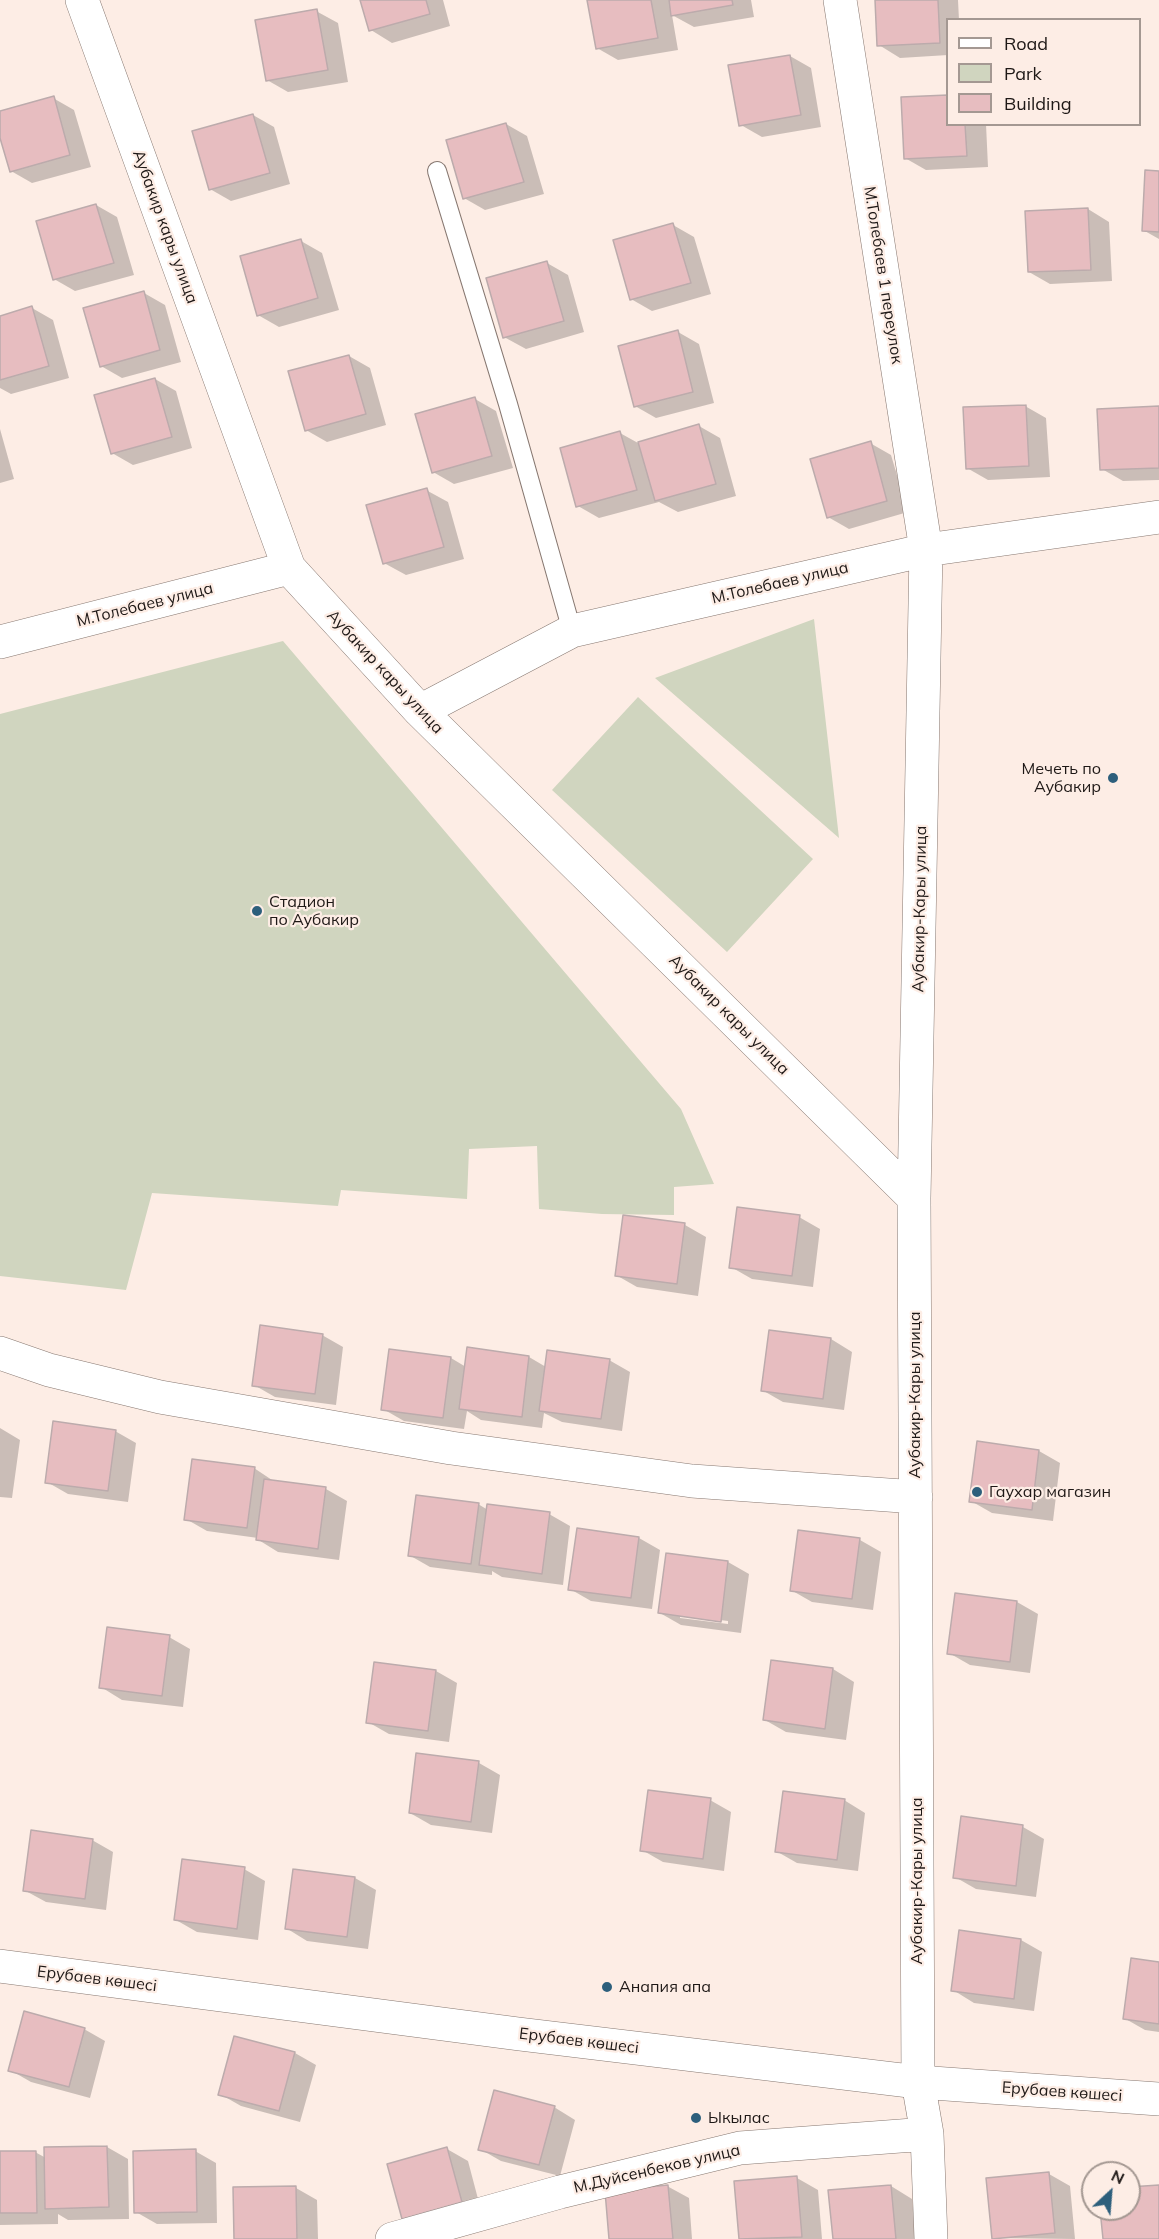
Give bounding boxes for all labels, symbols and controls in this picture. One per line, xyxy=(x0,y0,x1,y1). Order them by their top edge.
legend xyxy=(946,18,1141,126)
text: Road xyxy=(1004,32,1048,55)
text: Park xyxy=(1004,62,1042,85)
text: Building xyxy=(1004,92,1072,115)
street label: Аубакир кары улица xyxy=(128,148,202,306)
street label: М.Толебаев 1 переулок xyxy=(859,185,907,365)
street label: М.Толебаев улица xyxy=(710,558,850,608)
street label: М.Толебаев улица xyxy=(75,579,215,631)
street label: Аубакир кары улица xyxy=(323,606,447,738)
place label: Мечеть по Аубакир xyxy=(1021,759,1101,797)
marker: Мечеть по Аубакир xyxy=(1106,771,1120,785)
street label: Аубакир-Кары улица xyxy=(909,825,931,993)
place label: Стадион по Аубакир xyxy=(269,892,359,930)
marker: Стадион по Аубакир xyxy=(250,904,264,918)
street label: Аубакир кары улица xyxy=(665,951,793,1079)
street label: Аубакир-Кары улица xyxy=(905,1312,925,1478)
place label: Гаухар магазин xyxy=(989,1482,1111,1502)
marker: Гаухар магазин xyxy=(970,1485,984,1499)
street label: Аубакир-Кары улица xyxy=(907,1798,927,1964)
street label: Ерубаев көшесі xyxy=(36,1962,158,1996)
place label: Анапия апа xyxy=(619,1977,711,1997)
marker: Анапия апа xyxy=(600,1980,614,1994)
street label: Ерубаев көшесі xyxy=(518,2024,640,2058)
street label: Ерубаев көшесі xyxy=(1001,2078,1123,2106)
place label: Ыкылас xyxy=(708,2108,770,2128)
marker: Ыкылас xyxy=(689,2111,703,2125)
street label: М.Дуйсенбеков улица xyxy=(572,2140,742,2198)
north arrow xyxy=(1081,2161,1141,2221)
text: N xyxy=(1108,2165,1128,2188)

